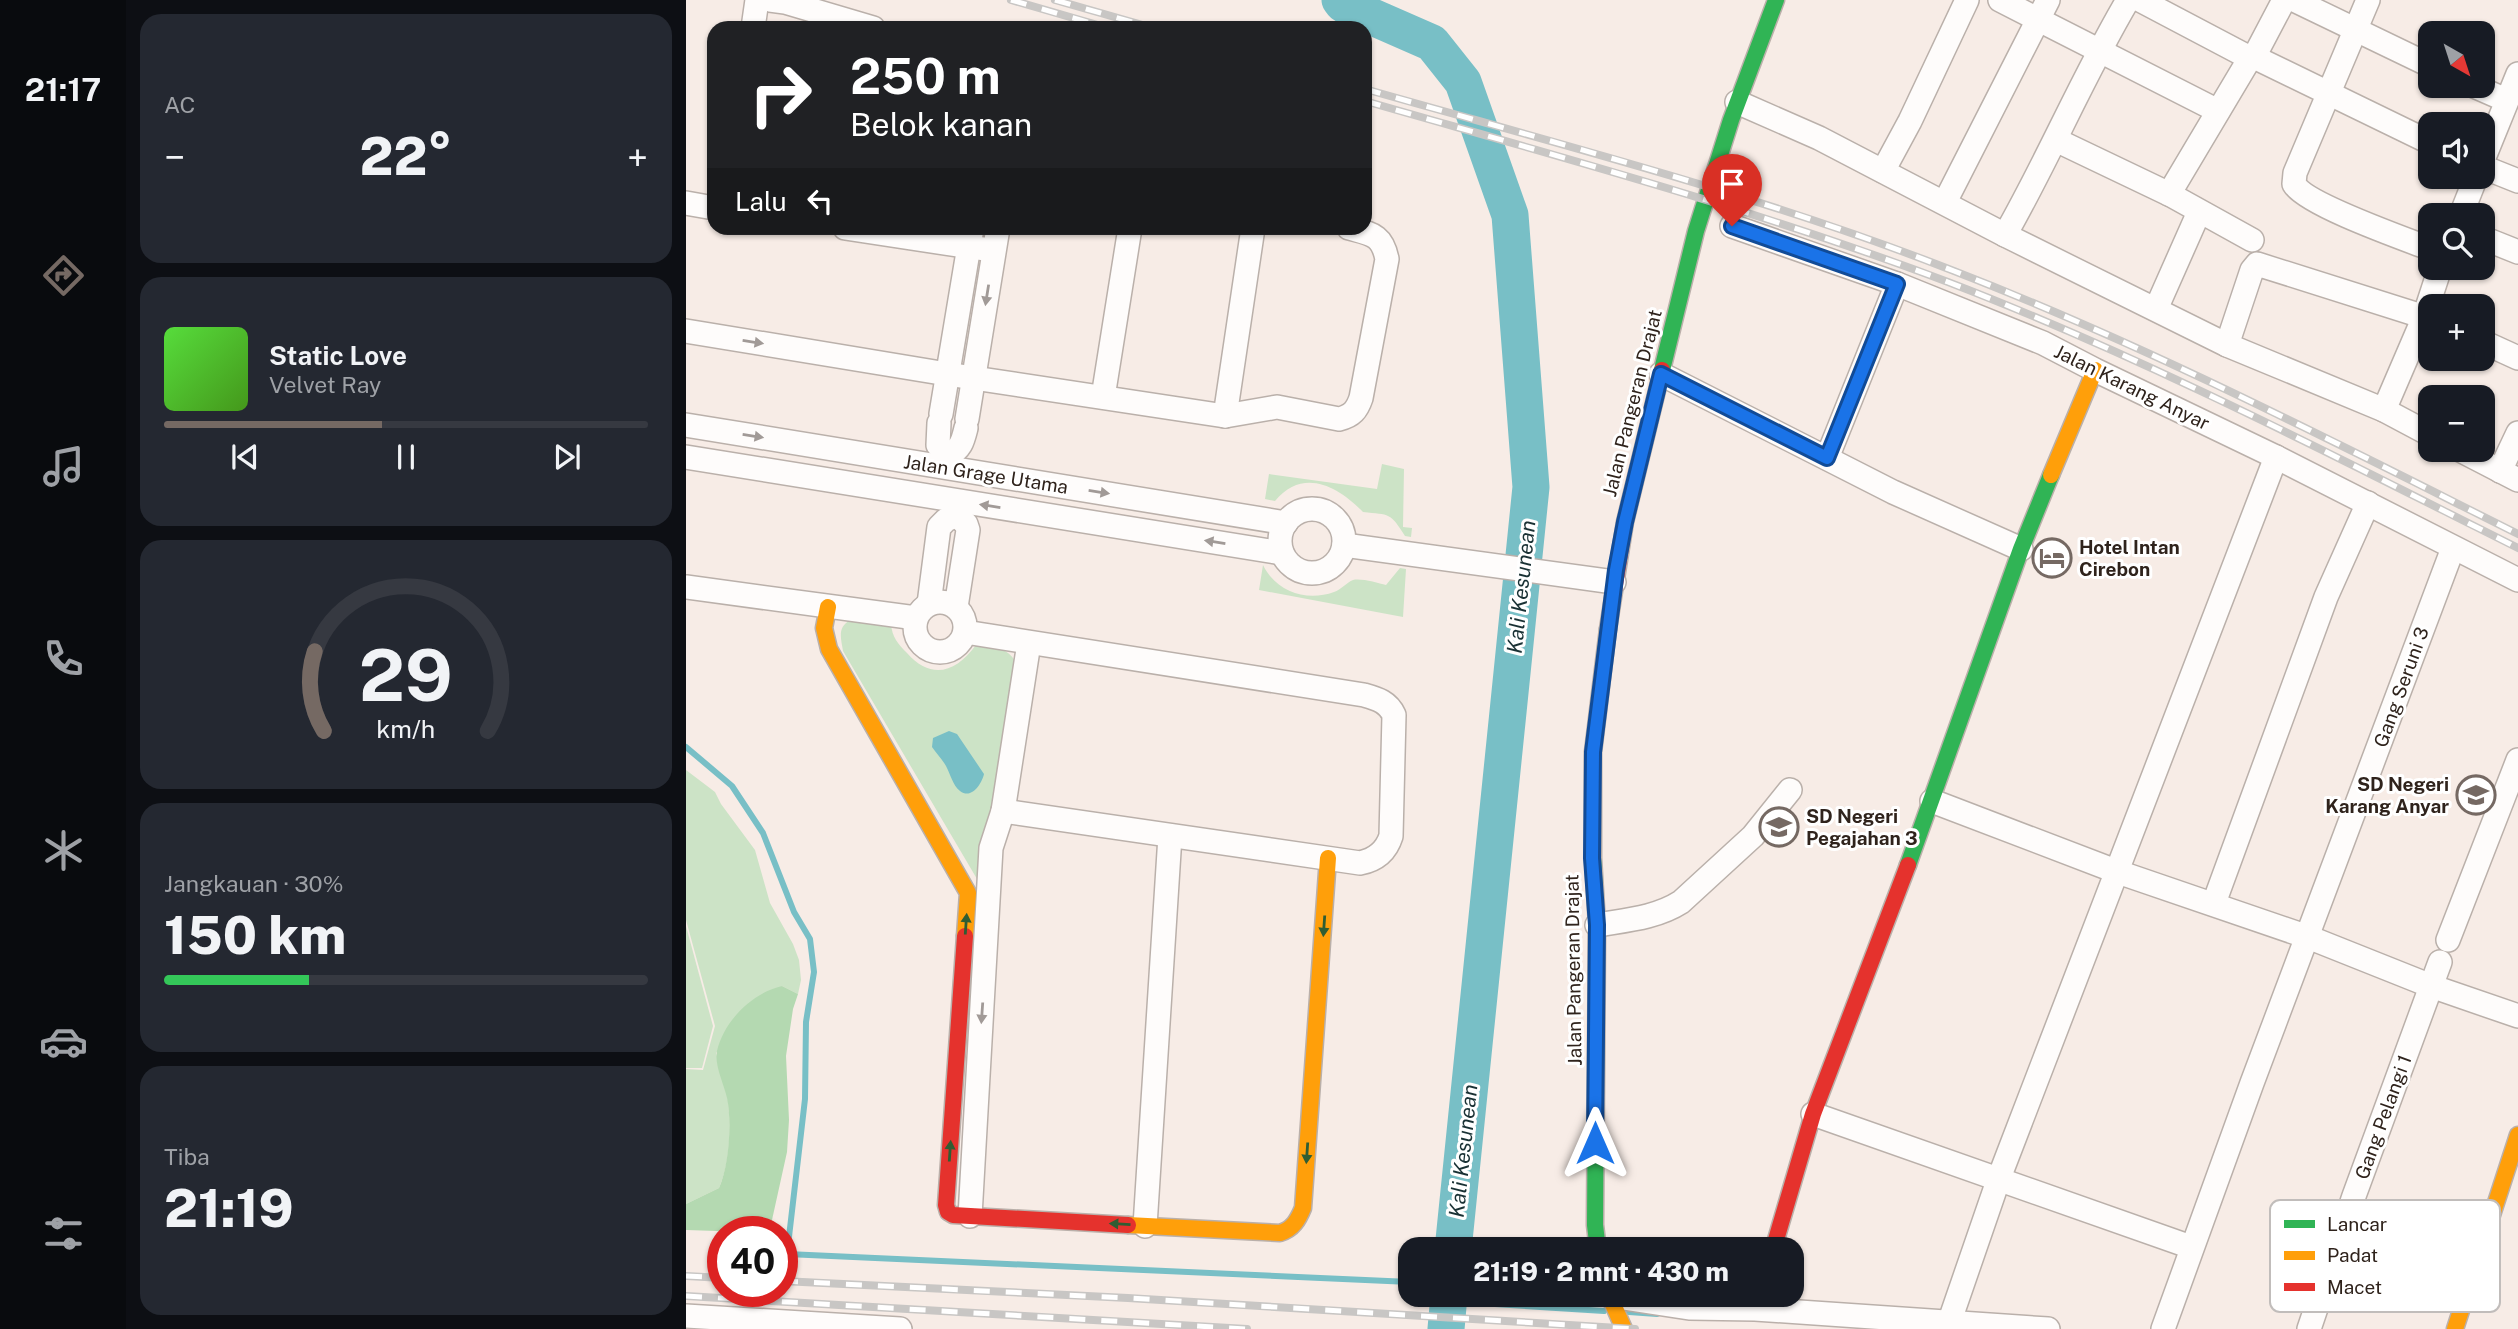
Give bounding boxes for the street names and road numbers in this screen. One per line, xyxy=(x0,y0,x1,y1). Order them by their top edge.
street label: Jalan Pangeran Drajat xyxy=(1598,307,1666,499)
street label: Jalan Karang Anyar xyxy=(2051,340,2213,434)
street label: Jalan Grage Utama xyxy=(902,450,1070,498)
street label: Gang Seruni 3 xyxy=(2369,624,2433,750)
street label: Jalan Pangeran Drajat xyxy=(1560,874,1586,1066)
street label: Gang Pelangi 1 xyxy=(2350,1052,2416,1182)

